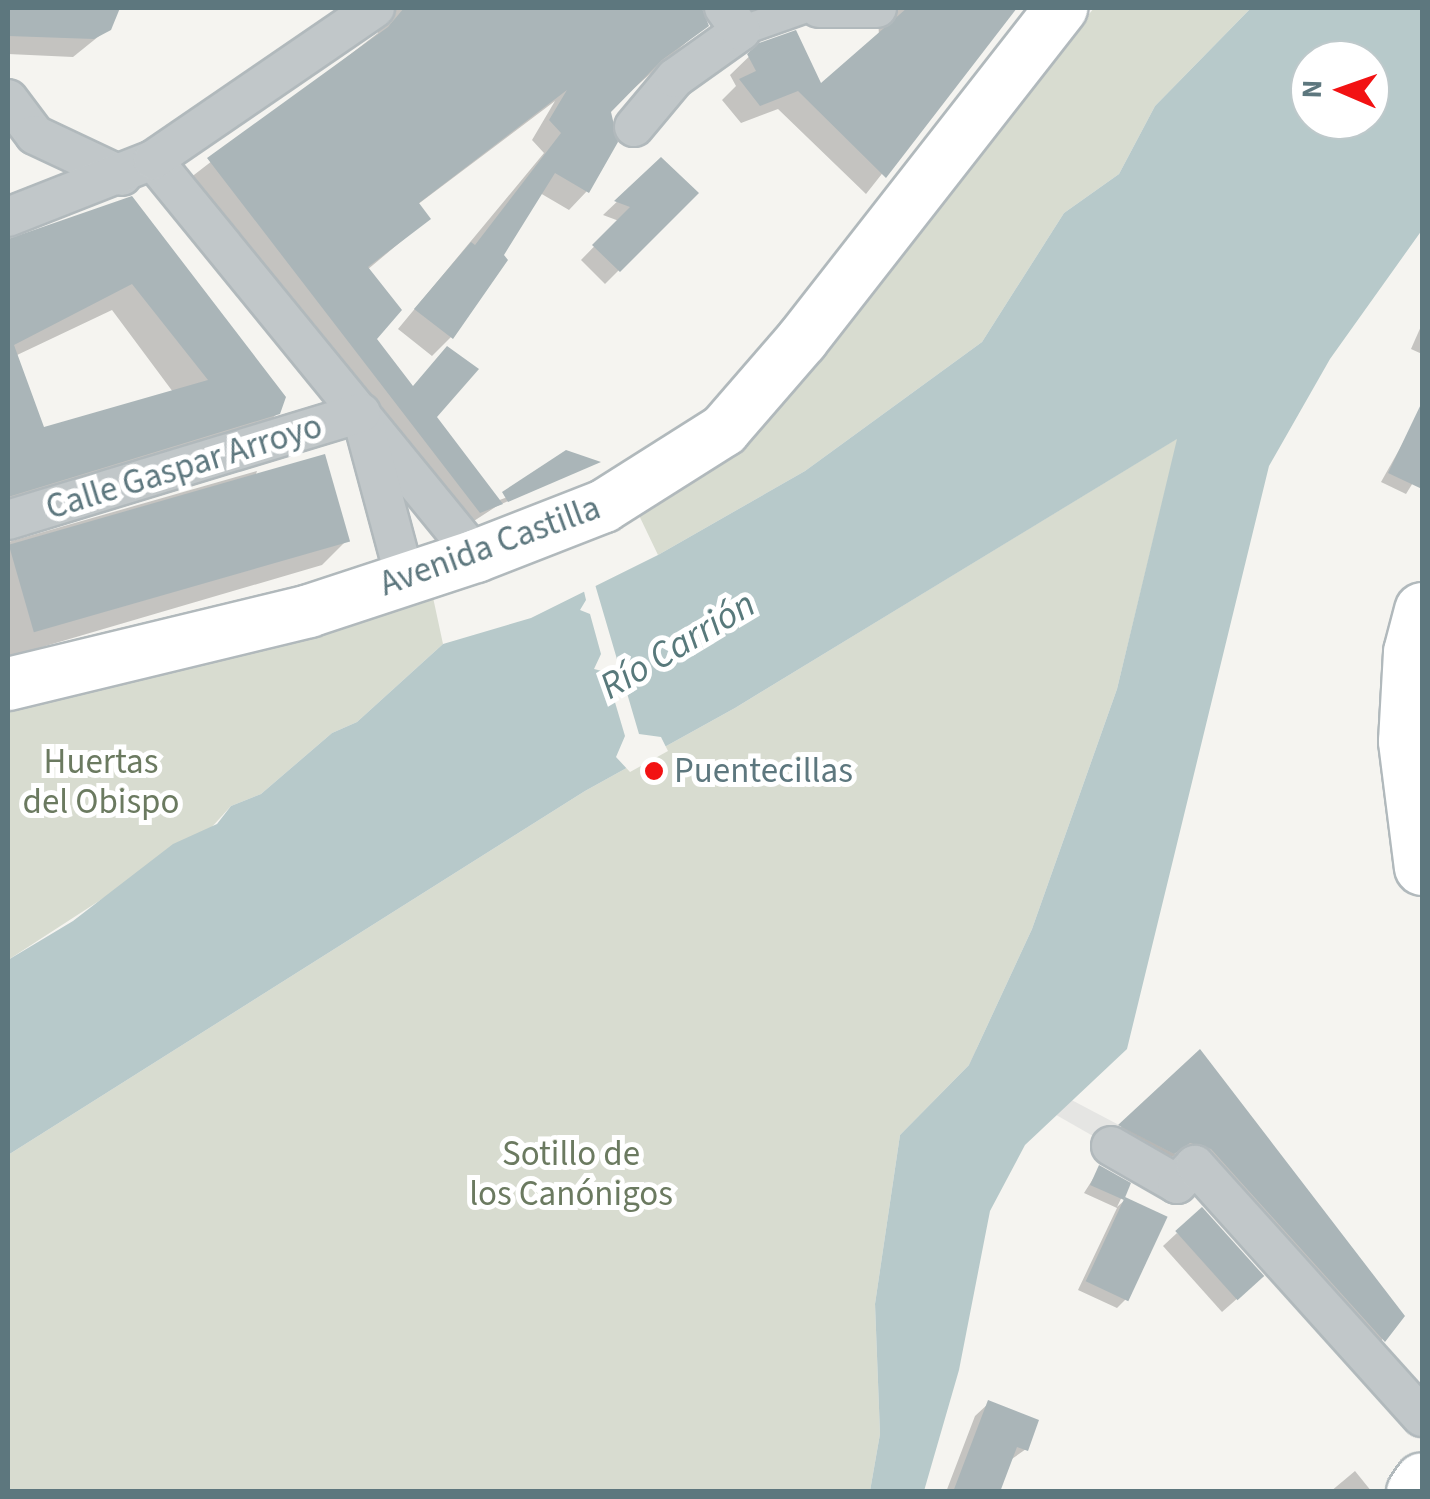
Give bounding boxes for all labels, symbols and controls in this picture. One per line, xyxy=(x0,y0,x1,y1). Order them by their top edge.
north arrow xyxy=(1290,40,1390,140)
text: N xyxy=(1292,79,1332,99)
street label: Calle Gaspar Arroyo xyxy=(41,405,327,529)
street label: Avenida Castilla xyxy=(374,487,606,605)
water label: Río Carrión xyxy=(592,582,764,710)
park label: Huertas del Obispo xyxy=(23,741,179,823)
place label: Puentecillas xyxy=(674,750,853,792)
marker: Puentecillas xyxy=(643,760,665,782)
park label: Sotillo de los Canónigos xyxy=(469,1133,673,1215)

